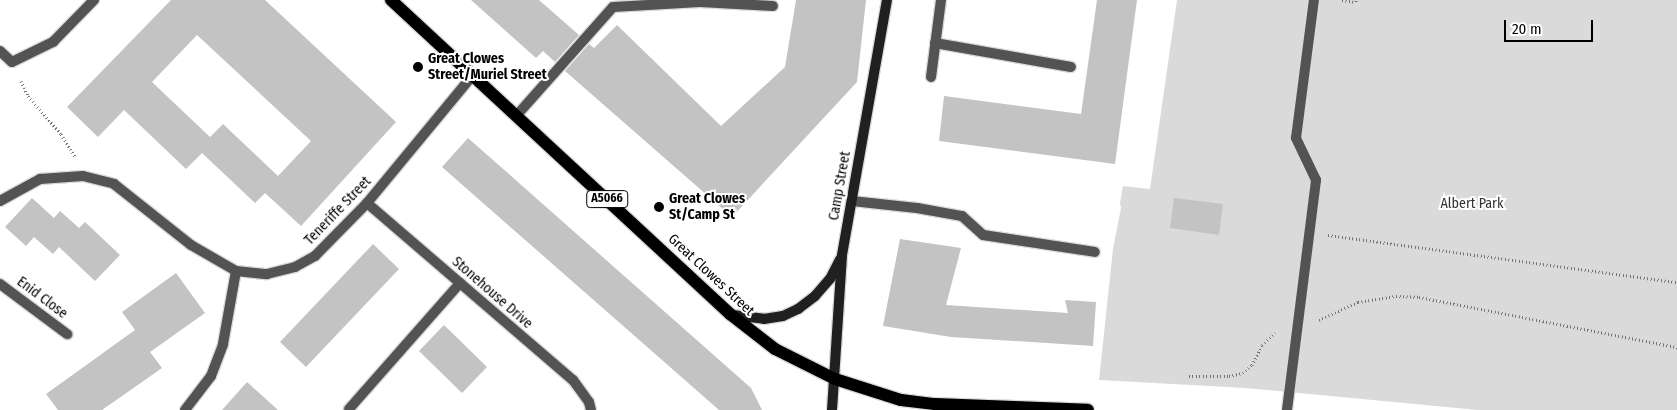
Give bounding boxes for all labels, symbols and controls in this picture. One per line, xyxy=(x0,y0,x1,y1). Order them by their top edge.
scale bar xyxy=(1507,10,1596,42)
text: 20 m xyxy=(1512,20,1542,38)
place label: Great Clowes Street/Muriel Street xyxy=(428,51,547,84)
marker: Great Clowes Street/Muriel Street xyxy=(412,61,424,73)
street label: Camp Street xyxy=(826,150,854,222)
street label: Teneriffe Street xyxy=(301,173,375,249)
road number: A5066 xyxy=(586,190,628,208)
place label: Great Clowes St/Camp St xyxy=(669,191,745,223)
park label: Albert Park xyxy=(1440,196,1504,212)
marker: Great Clowes St/Camp St xyxy=(653,201,665,213)
street label: Great Clowes Street xyxy=(664,231,758,319)
street label: Stonehouse Drive xyxy=(448,254,536,332)
street label: Enid Close xyxy=(13,274,71,322)

